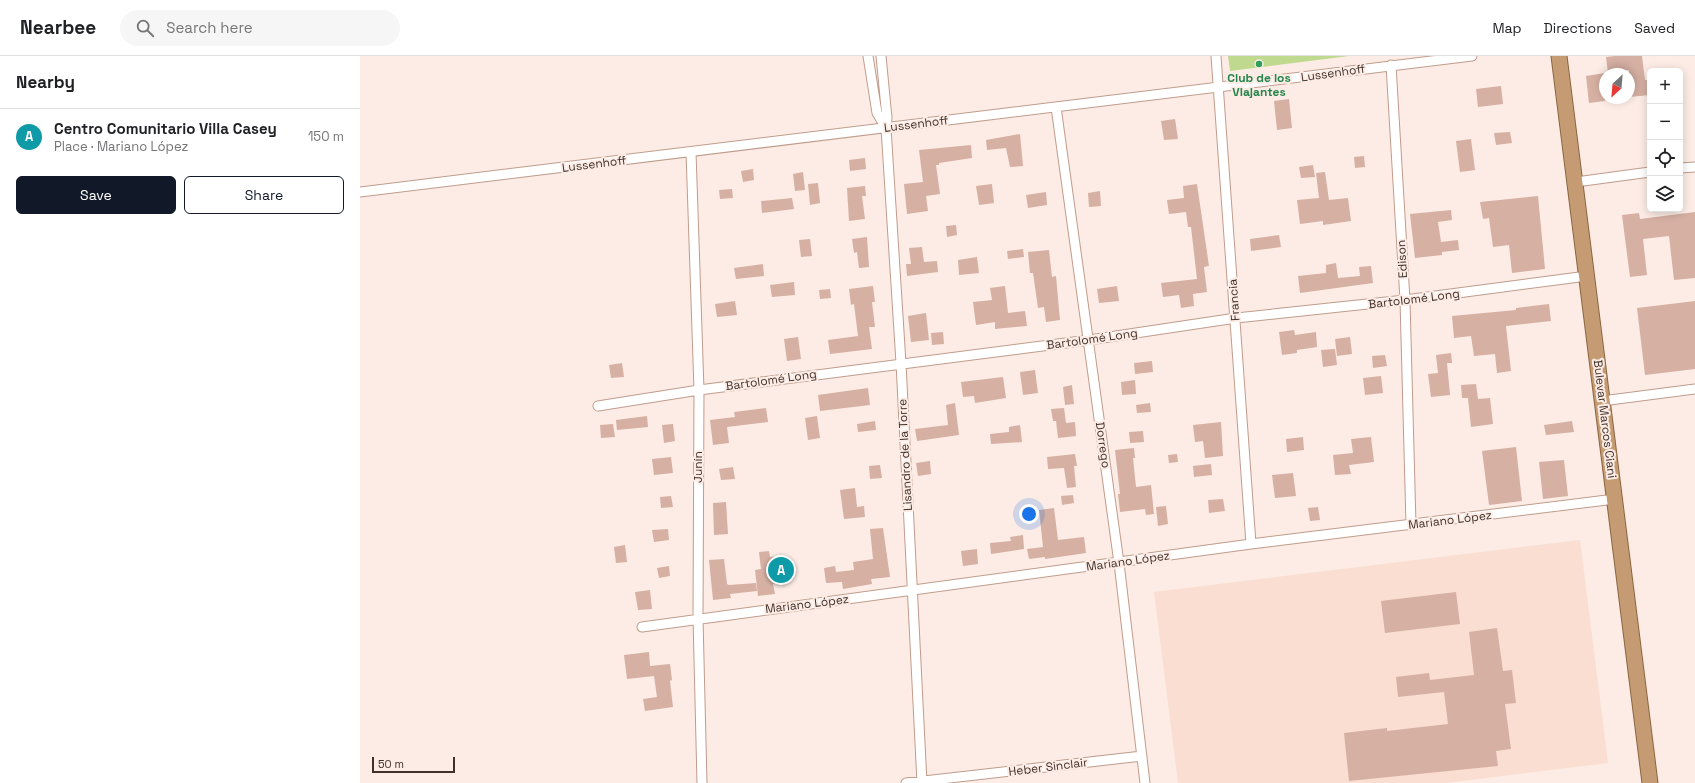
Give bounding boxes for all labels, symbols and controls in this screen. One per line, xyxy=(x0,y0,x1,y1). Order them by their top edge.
search box xyxy=(120,10,400,46)
text: Nearbee xyxy=(20,15,96,40)
icon: search xyxy=(134,17,156,39)
text: Search here xyxy=(166,18,253,37)
text: Map xyxy=(1492,19,1522,37)
text: Directions xyxy=(1544,19,1612,37)
text: Saved xyxy=(1634,19,1675,37)
marker: Club de los Viajantes xyxy=(1254,59,1264,69)
street label: Lussenhoff xyxy=(1300,61,1366,85)
north arrow xyxy=(1599,68,1635,104)
map controls xyxy=(1647,68,1683,212)
button: + xyxy=(1647,68,1683,104)
place label: Club de los Viajantes xyxy=(1227,70,1291,100)
text: Nearby xyxy=(16,71,75,93)
button: − xyxy=(1647,104,1683,140)
street label: Lussenhoff xyxy=(883,112,949,136)
text: Centro Comunitario Villa Casey xyxy=(54,119,277,138)
text: A xyxy=(25,128,33,145)
text: 150 m xyxy=(308,128,344,145)
text: Place · Mariano López xyxy=(54,138,188,155)
button: locate xyxy=(1647,140,1683,176)
street label: Lussenhoff xyxy=(561,152,627,176)
button: Save xyxy=(16,176,176,214)
button: Share xyxy=(184,176,344,214)
button: layers xyxy=(1647,176,1683,212)
street label: Edison xyxy=(1393,239,1411,279)
street label: Francia xyxy=(1225,278,1243,322)
street label: Bartolomé Long xyxy=(1367,285,1461,313)
street label: Bartolomé Long xyxy=(1045,325,1139,353)
street label: Bulevar Marcos Ciani xyxy=(1590,359,1620,479)
street label: Bartolomé Long xyxy=(724,366,818,394)
street label: Lisandro de la Torre xyxy=(894,399,916,511)
street label: Dorrego xyxy=(1092,421,1114,469)
street label: Junín xyxy=(690,451,706,483)
your location xyxy=(1019,504,1039,524)
street label: Mariano López xyxy=(1407,507,1493,533)
street label: Mariano López xyxy=(1085,547,1171,575)
pin: A xyxy=(768,555,794,585)
street label: Mariano López xyxy=(764,591,850,617)
street label: Heber Sinclair xyxy=(1008,754,1089,780)
scale bar xyxy=(372,755,455,774)
text: 50 m xyxy=(378,757,404,771)

